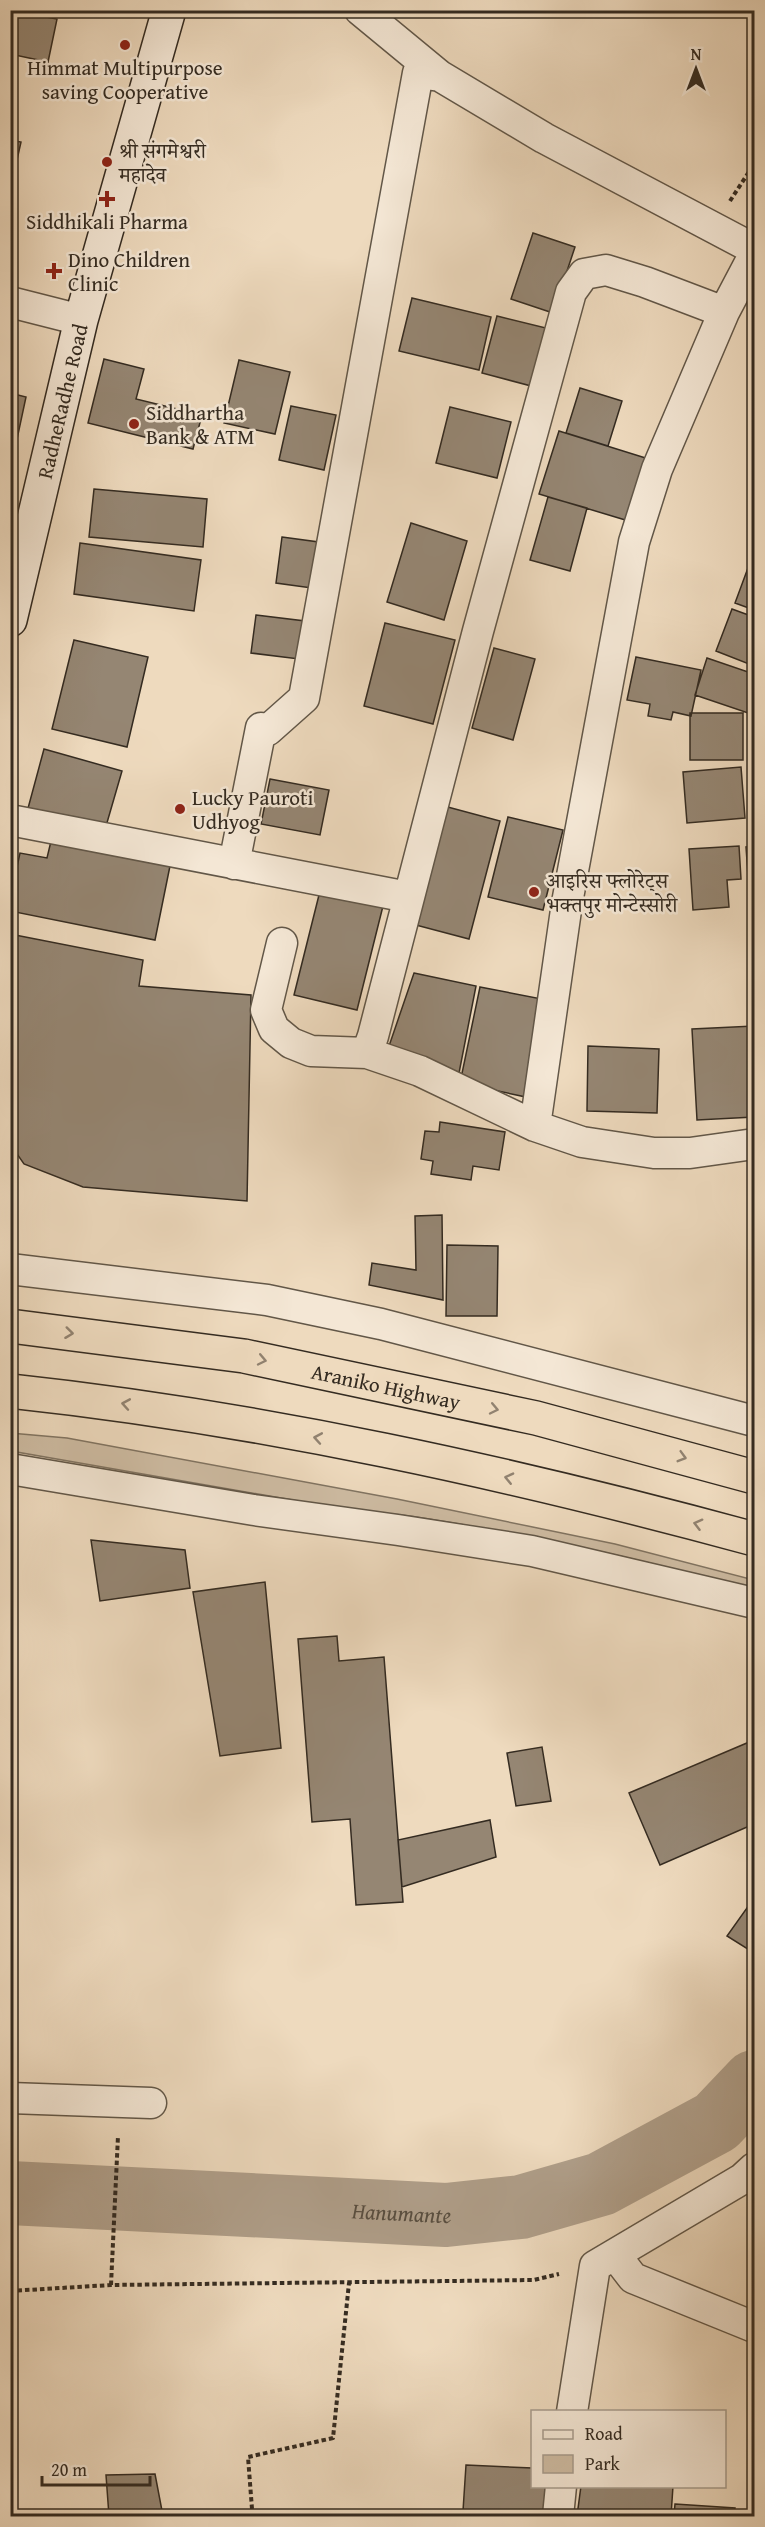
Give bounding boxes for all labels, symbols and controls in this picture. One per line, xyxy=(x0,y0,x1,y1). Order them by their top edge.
marker: Himmat Multipurpose saving Cooperative xyxy=(118,38,132,52)
north arrow xyxy=(666,39,726,99)
text: N xyxy=(691,42,702,66)
place label: Himmat Multipurpose saving Cooperative xyxy=(27,52,223,107)
place label: श्री संगमेश्वरी महादेव xyxy=(118,135,207,190)
marker: श्री संगमेश्वरी महादेव xyxy=(100,155,114,169)
marker: Siddhikali Pharma xyxy=(100,192,114,206)
place label: Siddhikali Pharma xyxy=(26,206,188,237)
place label: Dino Children Clinic xyxy=(68,244,190,299)
marker: Dino Children Clinic xyxy=(45,262,63,280)
street label: RadheRadhe Road xyxy=(28,320,95,482)
place label: Siddhartha Bank & ATM xyxy=(146,397,254,452)
marker: Siddhartha Bank & ATM xyxy=(127,417,141,431)
place label: Lucky Pauroti Udhyog xyxy=(192,782,313,837)
marker: Lucky Pauroti Udhyog xyxy=(173,802,187,816)
place label: आइरिस फ्लोरेट्स भक्तपुर मोन्टेस्सोरी xyxy=(546,865,678,920)
marker: आइरिस फ्लोरेट्स भक्तपुर मोन्टेस्सोरी xyxy=(527,885,541,899)
one-way arrow xyxy=(64,1327,73,1339)
one-way arrow xyxy=(256,1352,266,1365)
street label: Araniko Highway xyxy=(309,1355,464,1417)
one-way arrow xyxy=(121,1399,130,1411)
one-way arrow xyxy=(488,1402,498,1415)
one-way arrow xyxy=(313,1432,323,1445)
one-way arrow xyxy=(677,1450,687,1462)
one-way arrow xyxy=(504,1472,514,1485)
one-way arrow xyxy=(693,1519,704,1531)
water label: Hanumante xyxy=(350,2194,453,2231)
legend xyxy=(531,2410,726,2488)
text: Road xyxy=(585,2420,623,2447)
scale bar xyxy=(42,2449,150,2487)
text: Park xyxy=(585,2450,621,2477)
text: 20 m xyxy=(51,2456,87,2483)

